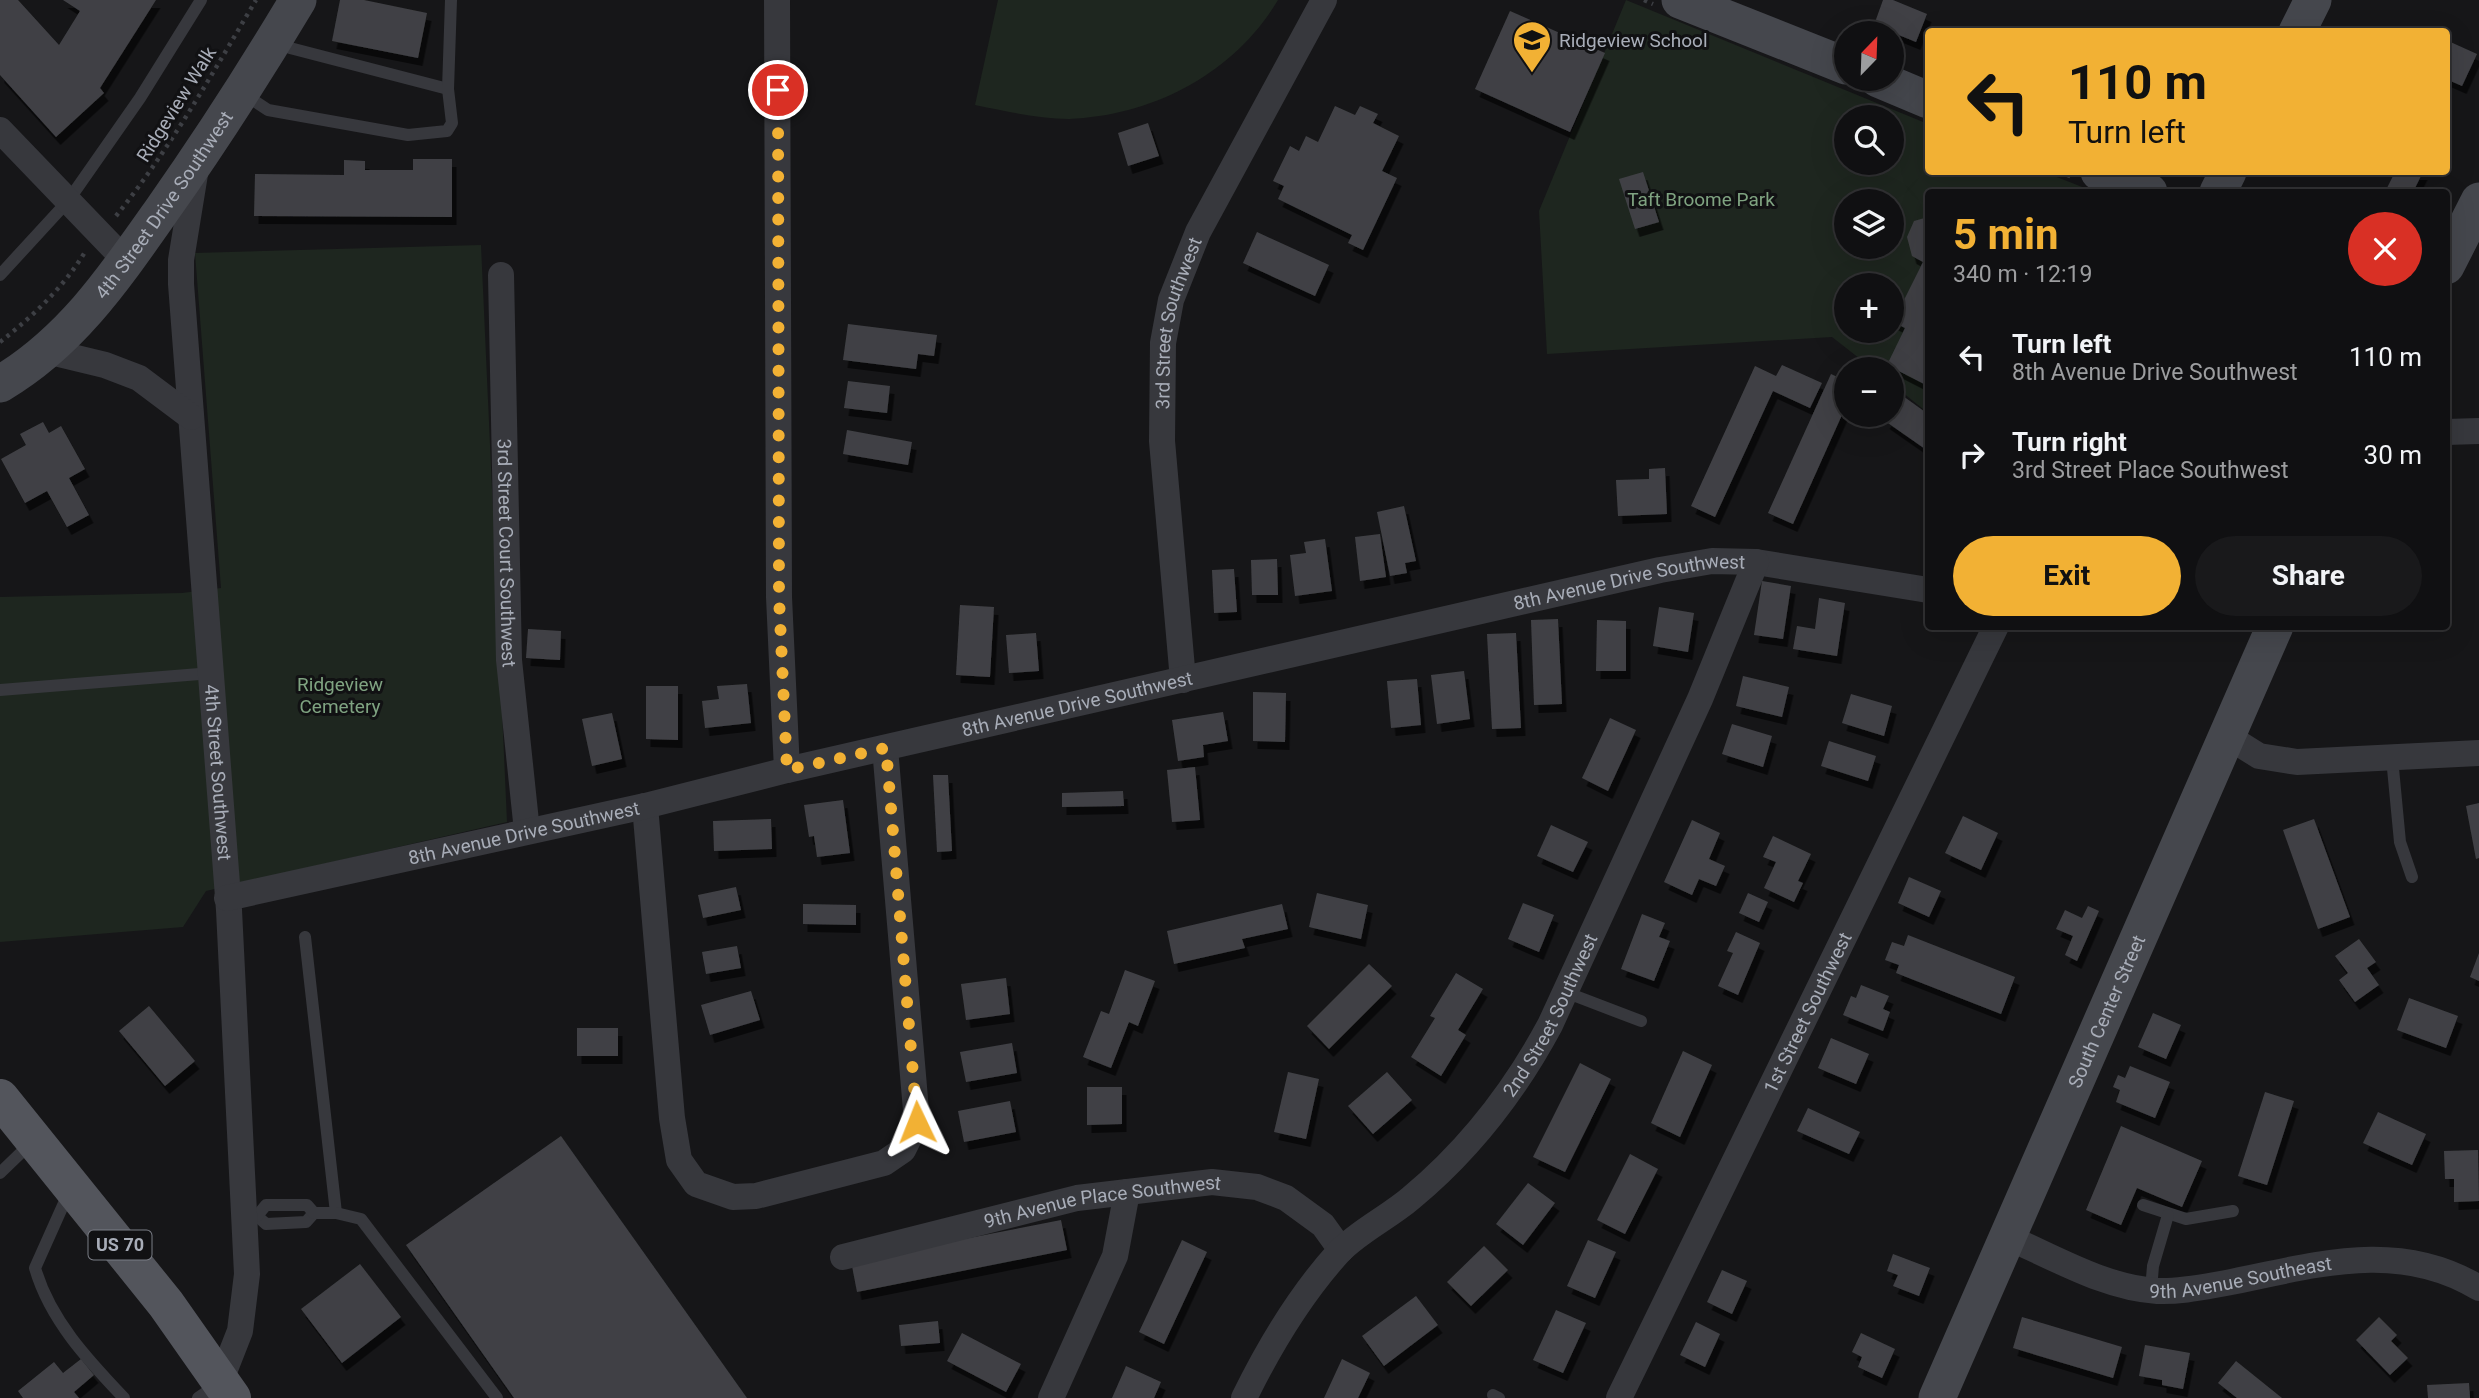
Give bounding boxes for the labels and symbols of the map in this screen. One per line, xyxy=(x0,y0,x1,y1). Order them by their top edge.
school or university icon: Ridgeview School xyxy=(1511,19,1553,74)
north arrow xyxy=(1834,21,1904,91)
place label: Ridgeview School xyxy=(1559,29,1708,52)
street label: Ridgeview Walk xyxy=(132,42,221,166)
pin xyxy=(748,60,808,120)
street label: 4th Street Drive Southwest xyxy=(90,107,238,304)
park label: Taft Broome Park xyxy=(1627,188,1775,211)
street label: 3rd Street Southwest xyxy=(1151,234,1207,410)
street label: 3rd Street Court Southwest xyxy=(492,438,521,668)
street label: 8th Avenue Drive Southwest xyxy=(1511,549,1745,615)
street label: 8th Avenue Drive Southwest xyxy=(959,666,1195,742)
park label: Ridgeview Cemetery xyxy=(297,673,383,718)
street label: 4th Street Southwest xyxy=(200,683,236,861)
street label: 8th Avenue Drive Southwest xyxy=(406,797,642,870)
street label: 1st Street Southwest xyxy=(1759,929,1857,1097)
street label: 2nd Street Southwest xyxy=(1498,930,1602,1101)
street label: South Center Street xyxy=(2063,932,2150,1092)
position arrow xyxy=(880,1085,954,1159)
street label: 9th Avenue Place Southwest xyxy=(982,1171,1222,1233)
road number: US 70 xyxy=(88,1230,152,1260)
street label: 9th Avenue Southeast xyxy=(2148,1252,2333,1303)

